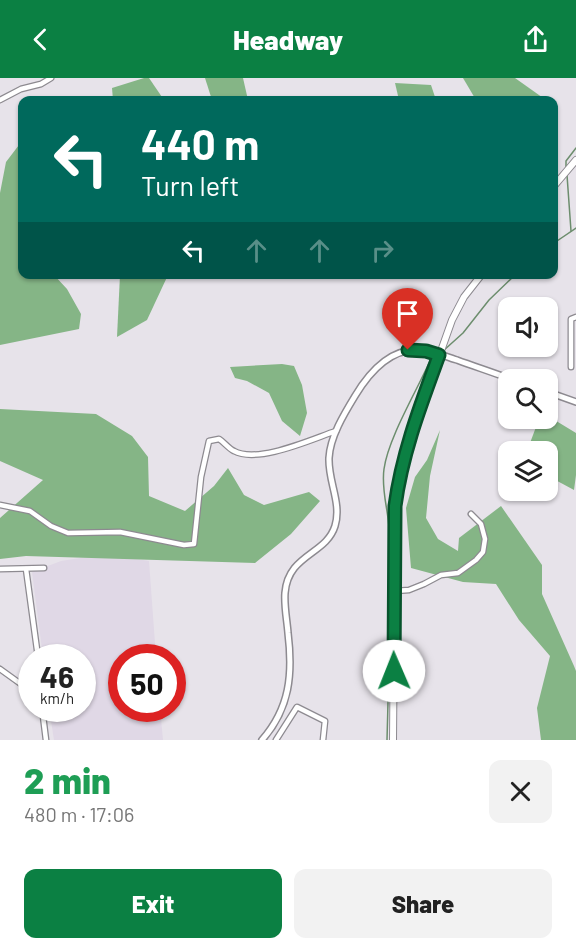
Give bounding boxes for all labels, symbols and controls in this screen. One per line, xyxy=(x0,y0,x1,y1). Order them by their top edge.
icon: back xyxy=(24,23,57,56)
text: Headway xyxy=(233,23,343,55)
icon: share xyxy=(519,23,552,56)
text: 440 m xyxy=(141,118,259,168)
icon: left xyxy=(42,120,120,198)
text: Turn left xyxy=(141,169,239,201)
icon: left xyxy=(177,234,210,267)
icon: ahead xyxy=(240,234,273,267)
icon: ahead xyxy=(303,234,336,267)
icon: right xyxy=(366,234,399,267)
pin xyxy=(382,288,433,350)
icon: arrive xyxy=(391,297,424,330)
map controls xyxy=(498,297,558,501)
button: sound xyxy=(498,297,558,357)
button: search xyxy=(498,369,558,429)
button: layers xyxy=(498,441,558,501)
position arrow xyxy=(362,639,426,703)
speed limit sign: 50 xyxy=(108,644,186,722)
text: 46 xyxy=(40,658,74,694)
text: km/h xyxy=(40,689,74,707)
text: 2 min xyxy=(24,758,111,801)
button: close xyxy=(489,760,552,823)
text: 480 m · 17:06 xyxy=(24,802,134,826)
button: Exit xyxy=(24,869,282,938)
button: Share xyxy=(294,869,552,938)

